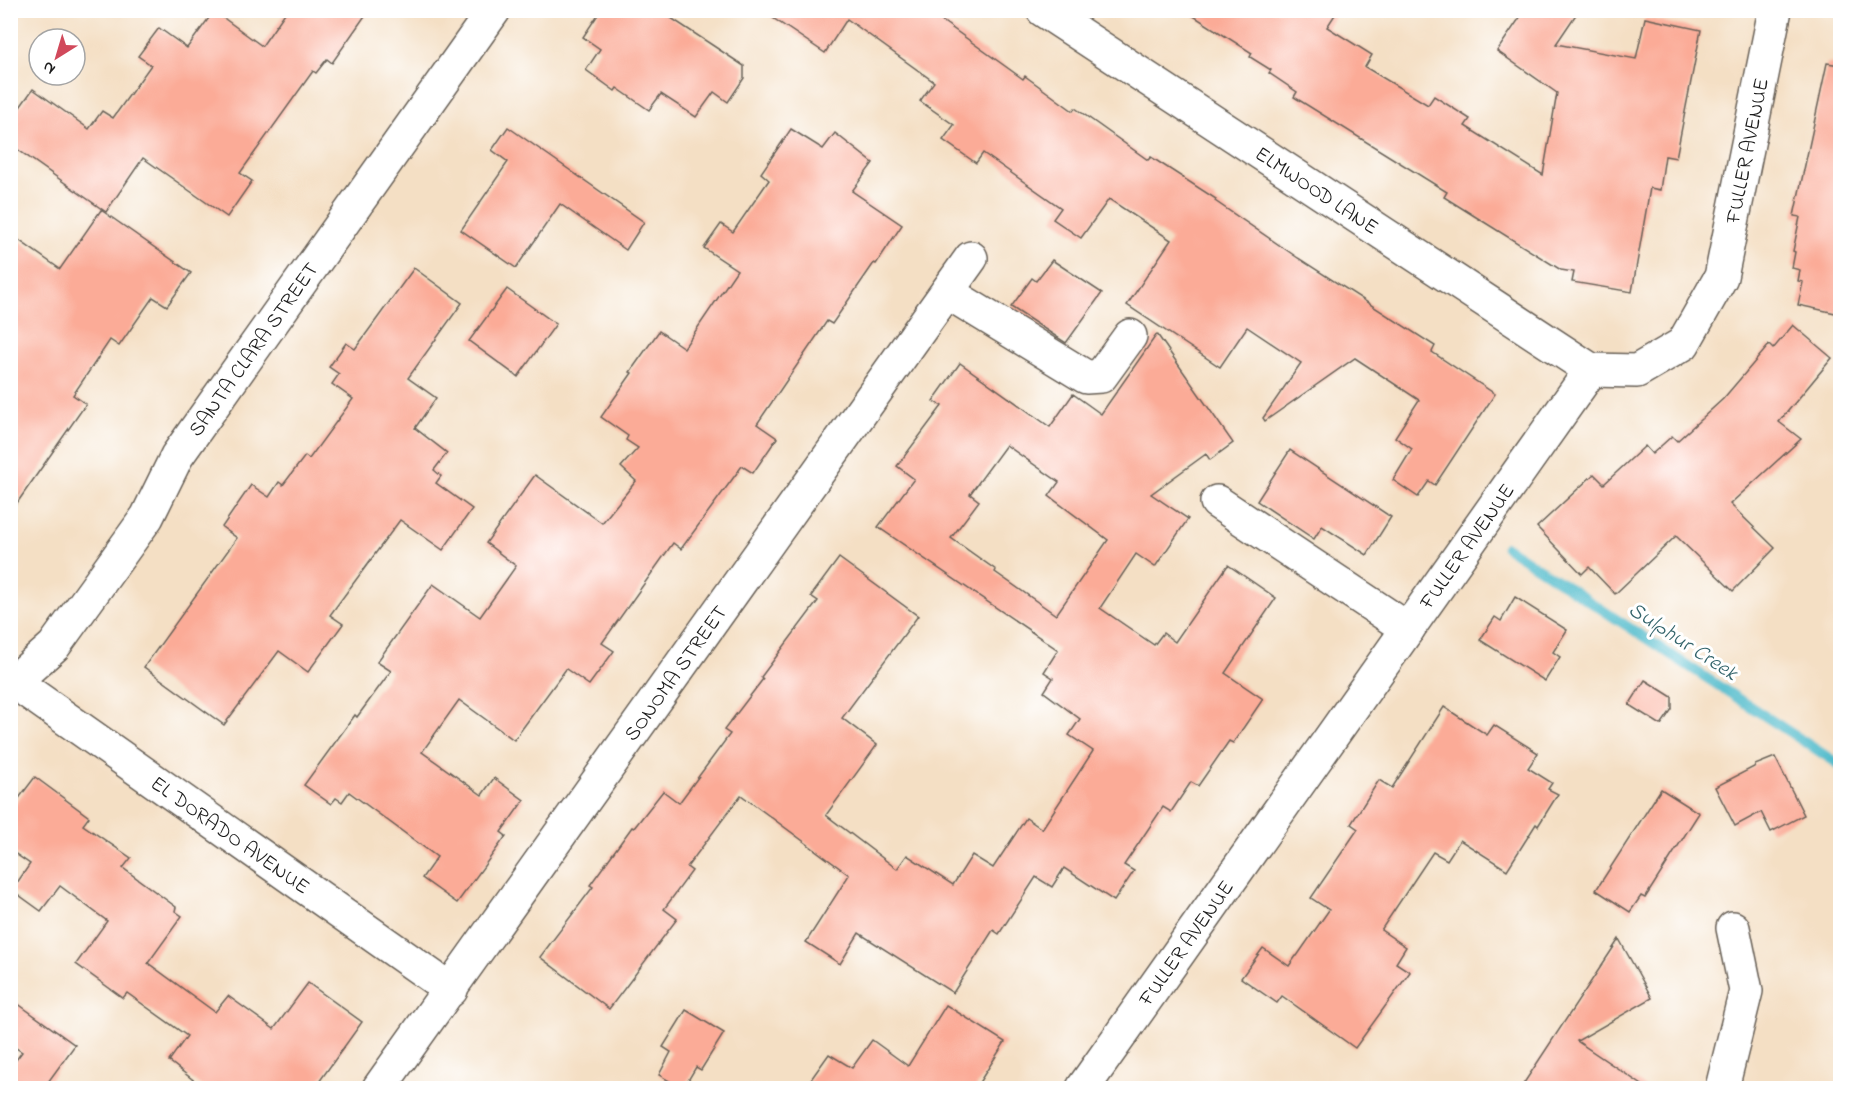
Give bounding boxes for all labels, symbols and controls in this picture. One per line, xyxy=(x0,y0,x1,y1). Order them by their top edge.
north arrow xyxy=(27,27,87,87)
text: N xyxy=(37,54,61,80)
street label: FULLER AVENUE xyxy=(1719,75,1778,227)
street label: ELMWOOD LANE xyxy=(1248,140,1384,243)
street label: SANTA CLARA STREET xyxy=(182,257,327,444)
street label: FULLER AVENUE xyxy=(1413,478,1523,617)
water label: Sulphur Creek xyxy=(1621,595,1745,691)
street label: SONOMA STREET xyxy=(618,600,736,748)
street label: EL DORADO AVENUE xyxy=(144,770,315,903)
street label: FULLER AVENUE xyxy=(1132,875,1242,1014)

